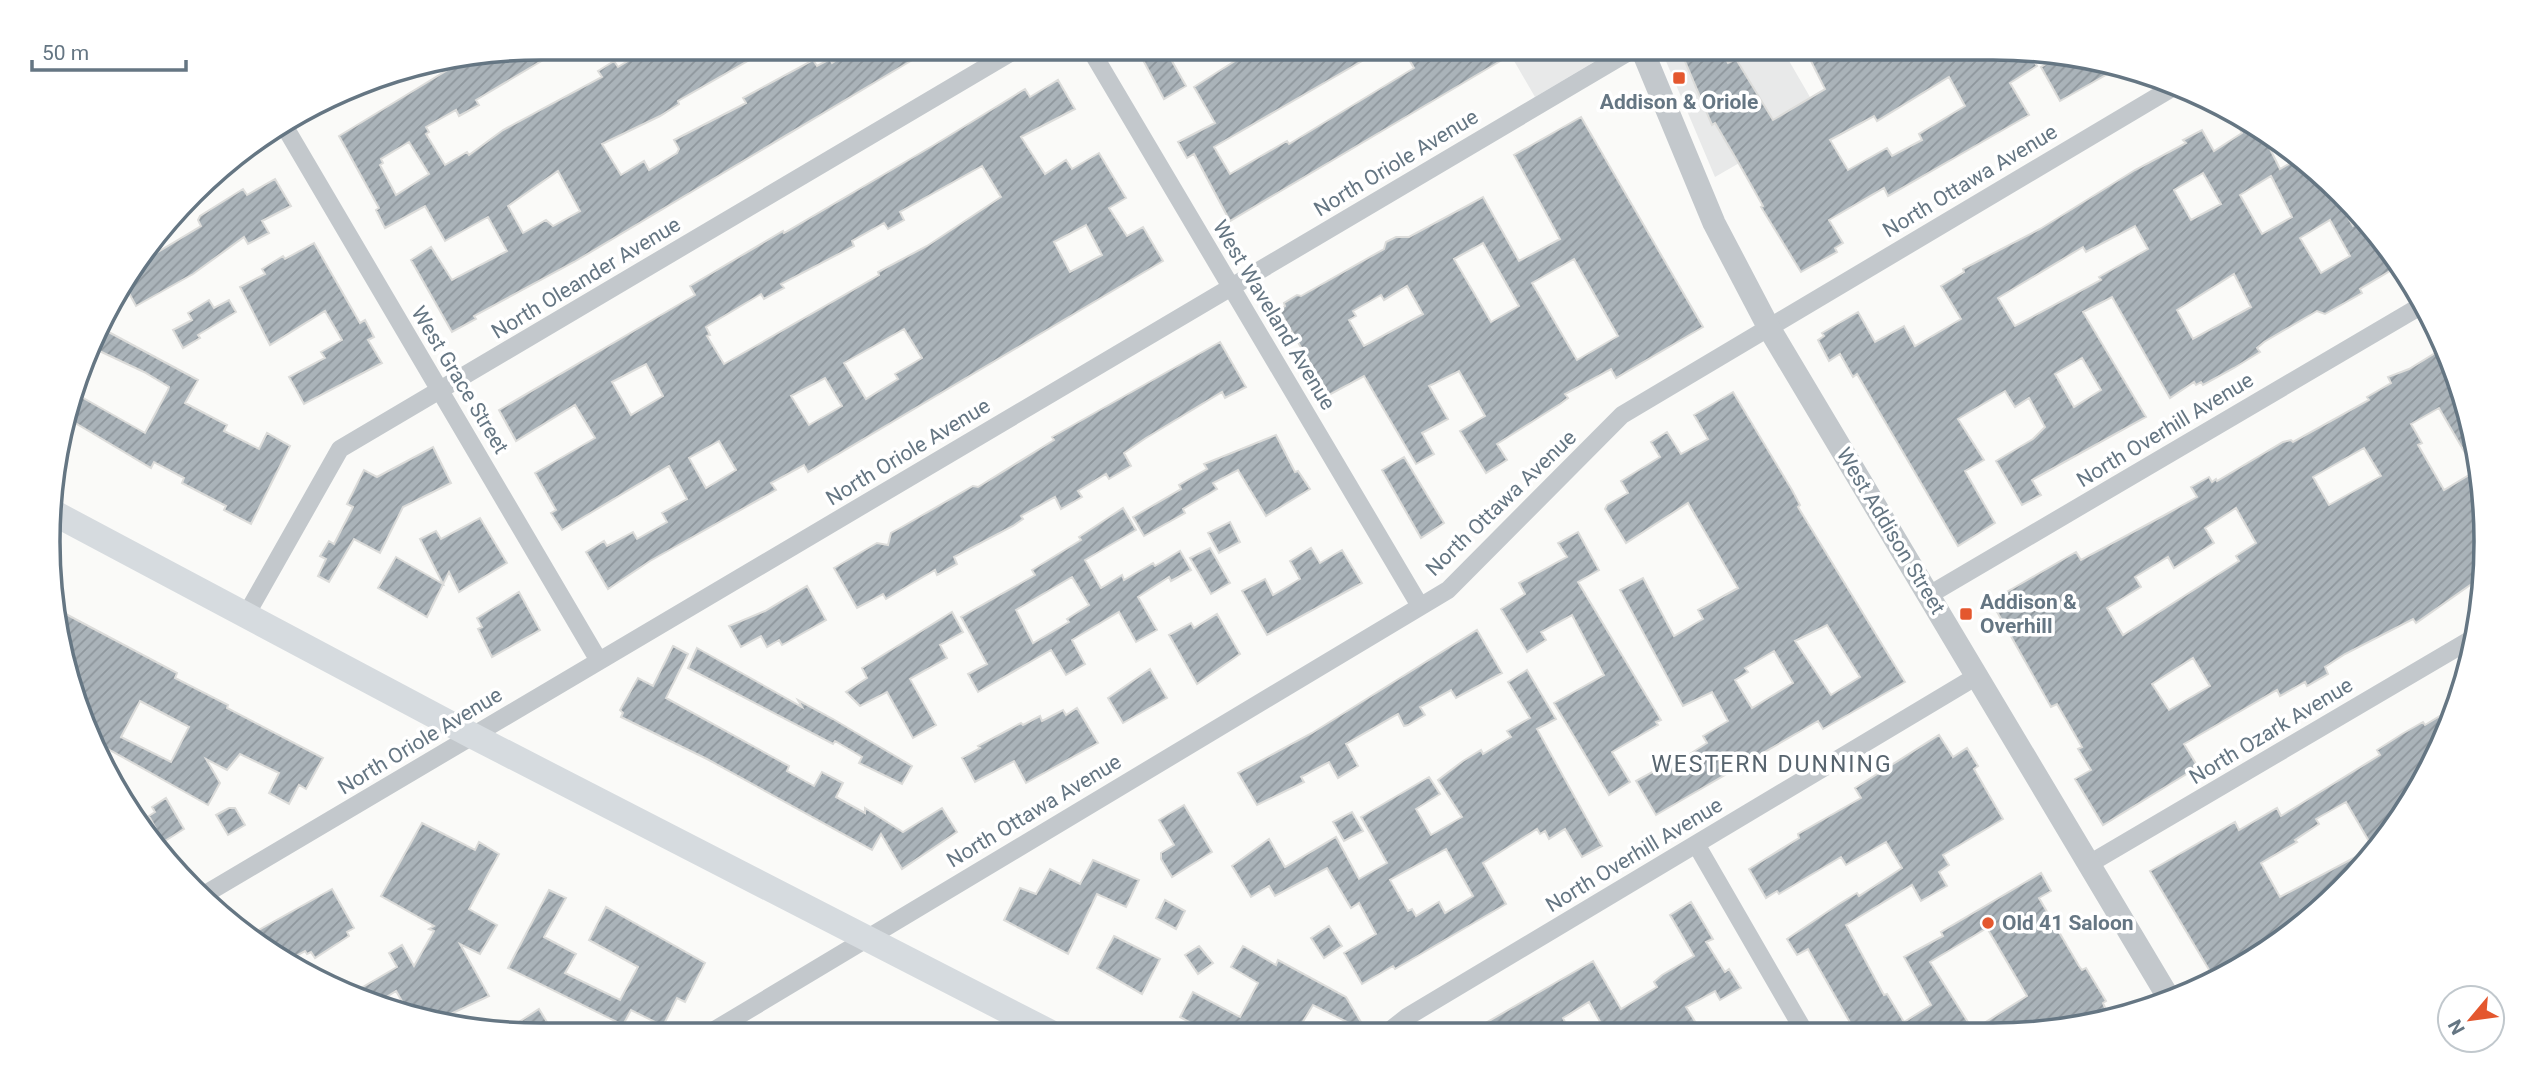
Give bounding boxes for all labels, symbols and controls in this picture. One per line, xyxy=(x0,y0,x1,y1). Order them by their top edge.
scale bar xyxy=(32,28,186,72)
text: 50 m xyxy=(42,41,89,65)
marker: Addison & Oriole xyxy=(1671,70,1687,86)
place label: Addison & Oriole xyxy=(1600,90,1758,114)
street label: North Oriole Avenue xyxy=(1310,105,1482,221)
street label: North Ottawa Avenue xyxy=(1879,119,2061,243)
street label: North Oleander Avenue xyxy=(487,212,685,344)
street label: West Waveland Avenue xyxy=(1208,216,1340,414)
street label: West Grace Street xyxy=(407,302,513,458)
street label: North Overhill Avenue xyxy=(2072,368,2258,492)
street label: North Oriole Avenue xyxy=(822,394,994,510)
street label: North Ottawa Avenue xyxy=(1421,425,1581,581)
street label: West Addison Street xyxy=(1832,443,1950,619)
place label: Addison & Overhill xyxy=(1980,590,2077,638)
marker: Addison & Overhill xyxy=(1958,606,1974,622)
street label: North Ozark Avenue xyxy=(2185,673,2357,789)
street label: North Oriole Avenue xyxy=(334,683,506,799)
street label: North Ottawa Avenue xyxy=(943,749,1125,873)
district label: WESTERN DUNNING xyxy=(1651,751,1893,778)
street label: North Overhill Avenue xyxy=(1541,793,1727,917)
place label: Old 41 Saloon xyxy=(2002,911,2134,935)
marker: Old 41 Saloon xyxy=(1980,915,1996,931)
north arrow xyxy=(2436,984,2506,1054)
text: N xyxy=(2443,1016,2470,1038)

